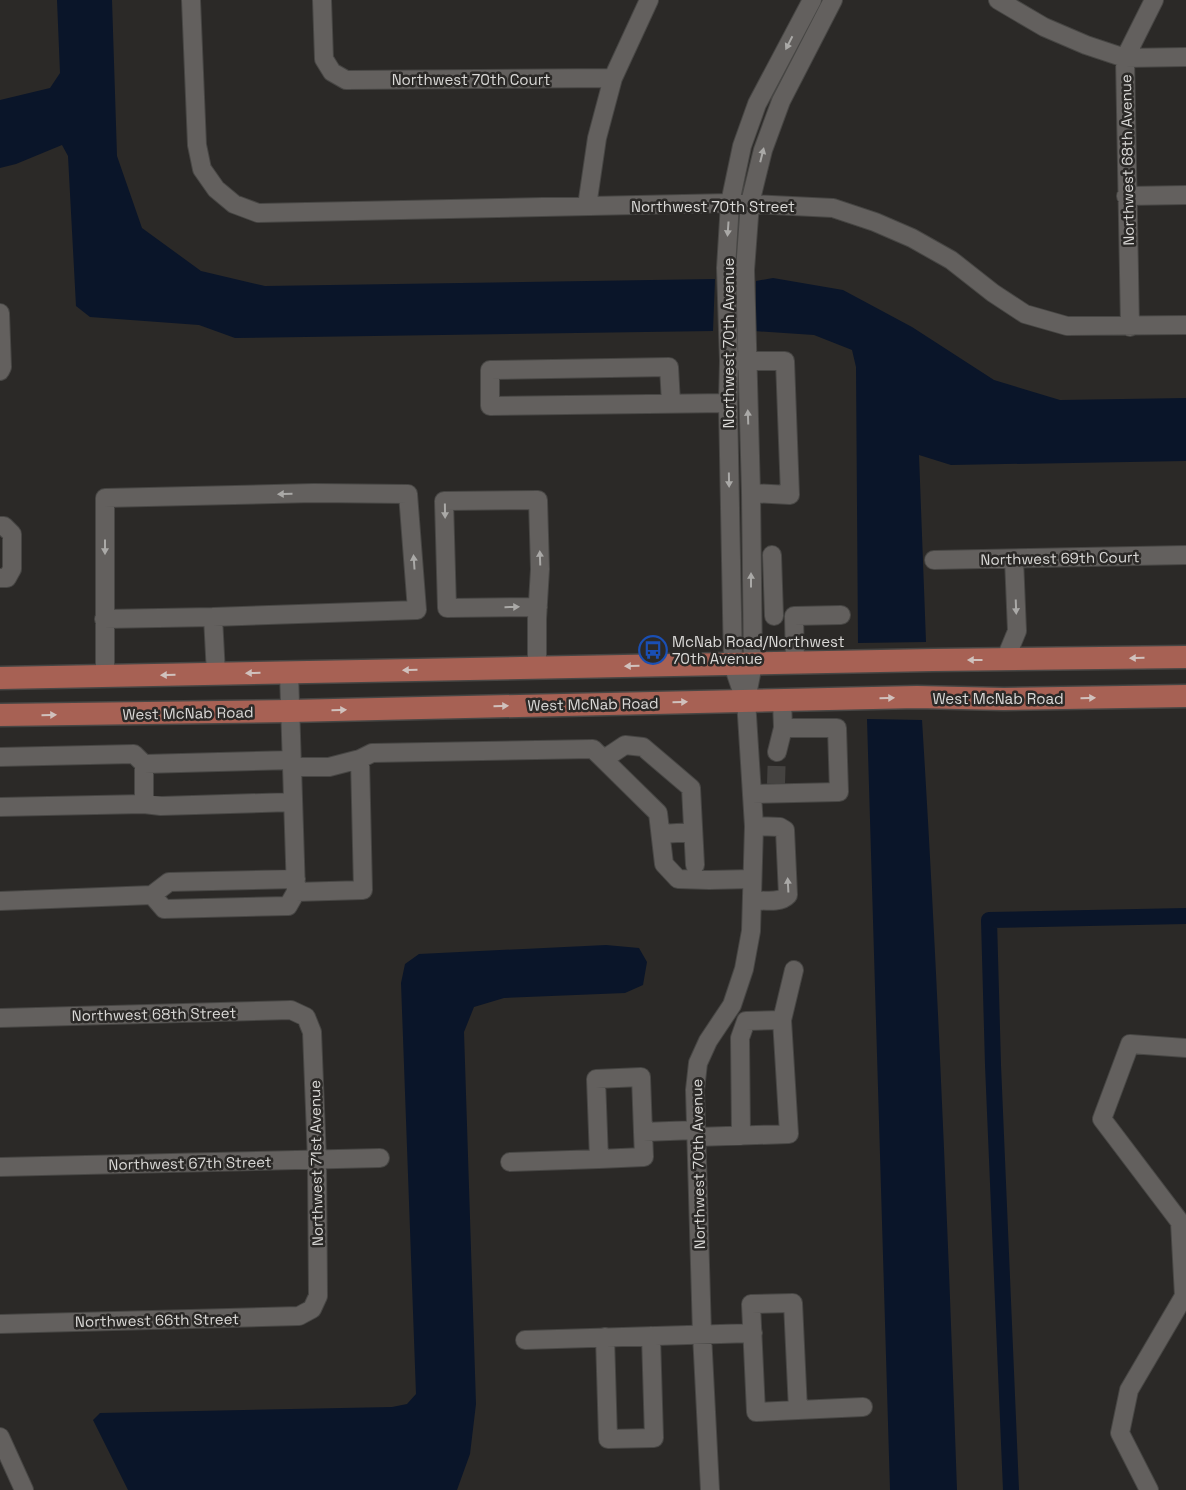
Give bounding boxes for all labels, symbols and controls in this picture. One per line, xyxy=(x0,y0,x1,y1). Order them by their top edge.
one-way arrow xyxy=(785,36,793,50)
street label: Northwest 70th Court xyxy=(392,70,550,89)
street label: Northwest 68th Avenue xyxy=(1116,74,1138,246)
one-way arrow xyxy=(758,148,766,163)
street label: Northwest 70th Street xyxy=(631,197,795,216)
one-way arrow xyxy=(724,221,732,237)
street label: Northwest 70th Avenue xyxy=(719,257,738,428)
one-way arrow xyxy=(744,409,752,425)
one-way arrow xyxy=(725,472,733,488)
one-way arrow xyxy=(277,490,293,498)
one-way arrow xyxy=(441,503,449,519)
one-way arrow xyxy=(101,539,109,555)
street label: Northwest 69th Court xyxy=(980,547,1140,569)
one-way arrow xyxy=(536,550,544,566)
one-way arrow xyxy=(409,554,417,570)
one-way arrow xyxy=(747,572,755,588)
one-way arrow xyxy=(1013,600,1021,616)
one-way arrow xyxy=(504,603,520,611)
place label: McNab Road/Northwest 70th Avenue xyxy=(672,632,845,668)
bus stop icon: McNab Road/Northwest 70th Avenue xyxy=(638,635,668,665)
one-way arrow xyxy=(1129,654,1145,662)
one-way arrow xyxy=(967,656,983,664)
one-way arrow xyxy=(623,662,639,670)
one-way arrow xyxy=(401,667,417,675)
one-way arrow xyxy=(244,670,260,678)
one-way arrow xyxy=(159,671,175,679)
street label: West McNab Road xyxy=(932,689,1064,708)
street label: West McNab Road xyxy=(527,693,659,715)
one-way arrow xyxy=(1080,693,1096,701)
one-way arrow xyxy=(879,694,895,702)
one-way arrow xyxy=(672,698,688,706)
street label: West McNab Road xyxy=(122,702,254,724)
one-way arrow xyxy=(494,702,510,710)
one-way arrow xyxy=(331,706,347,714)
one-way arrow xyxy=(41,711,57,719)
one-way arrow xyxy=(783,876,791,892)
street label: Northwest 68th Street xyxy=(72,1003,236,1025)
street label: Northwest 70th Avenue xyxy=(687,1078,709,1250)
street label: Northwest 71st Avenue xyxy=(305,1080,327,1246)
street label: Northwest 67th Street xyxy=(108,1152,272,1174)
street label: Northwest 66th Street xyxy=(75,1309,239,1331)

